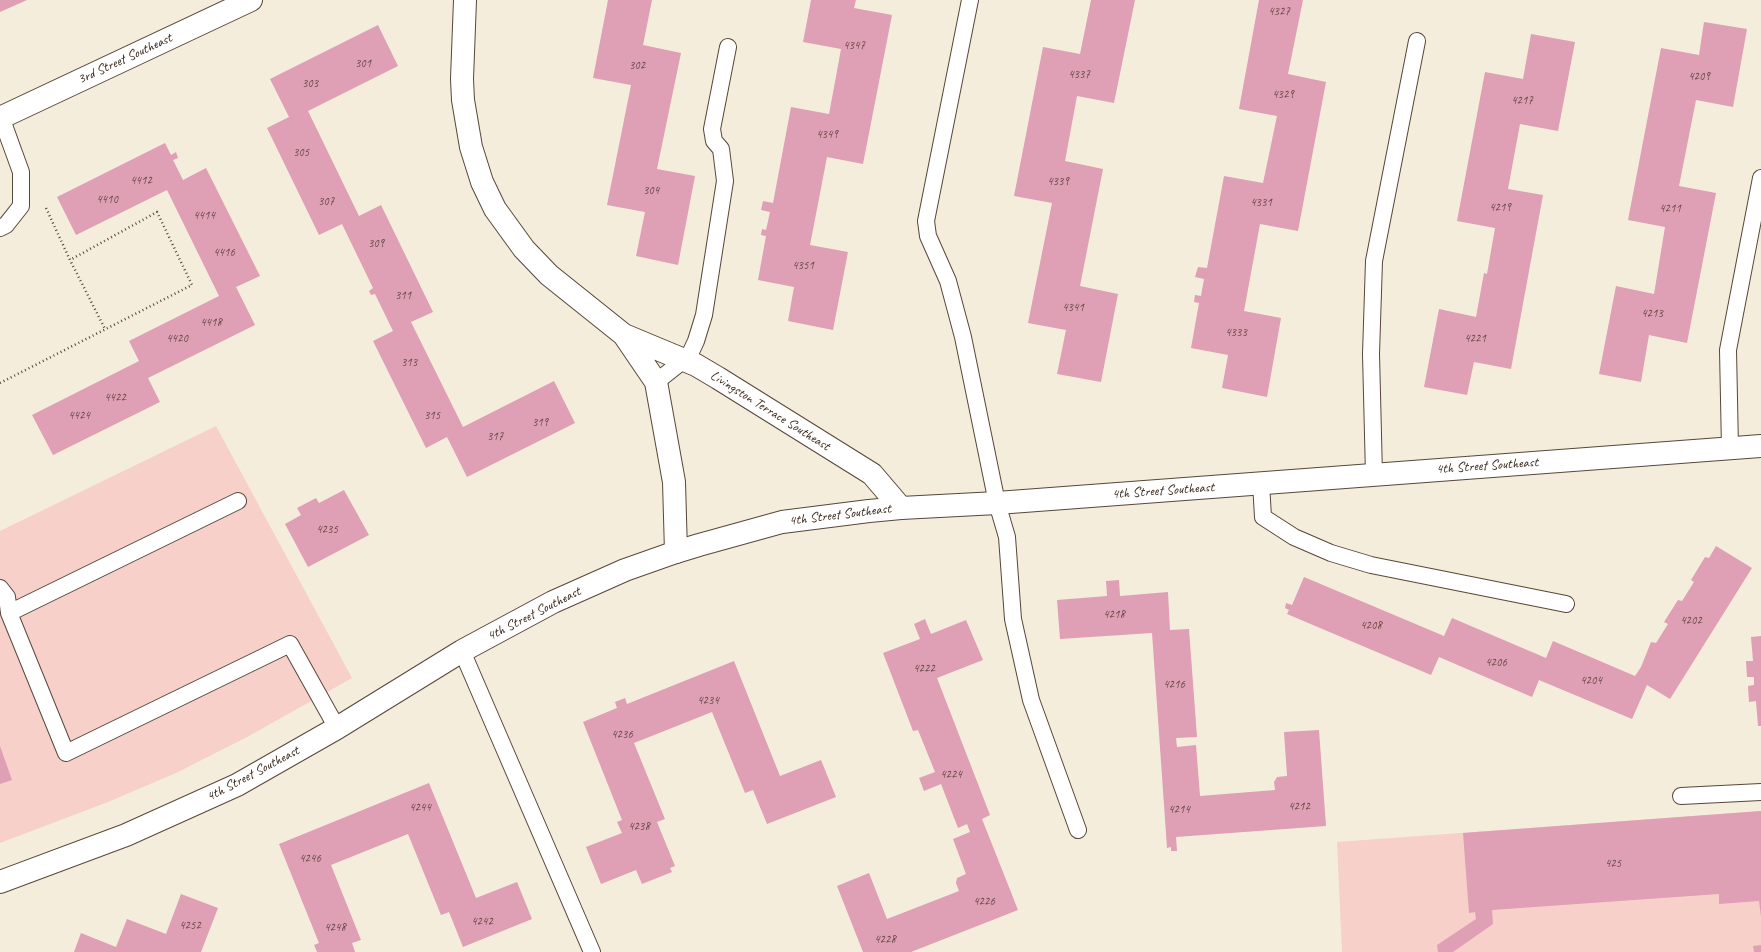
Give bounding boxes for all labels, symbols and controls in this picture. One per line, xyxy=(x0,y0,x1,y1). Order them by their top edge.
house number: 4327 xyxy=(1268,5,1290,19)
street label: 3rd Street Southeast xyxy=(75,30,175,88)
house number: 4347 xyxy=(843,39,865,53)
house number: 301 xyxy=(355,57,371,71)
house number: 302 xyxy=(629,59,645,73)
house number: 4337 xyxy=(1068,68,1090,82)
house number: 4209 xyxy=(1688,70,1710,84)
house number: 303 xyxy=(302,77,318,91)
house number: 4329 xyxy=(1272,88,1294,102)
house number: 4217 xyxy=(1511,94,1533,108)
house number: 4349 xyxy=(816,128,838,142)
house number: 305 xyxy=(293,146,309,160)
house number: 4412 xyxy=(130,174,152,188)
house number: 4339 xyxy=(1047,175,1069,189)
house number: 304 xyxy=(643,184,659,198)
house number: 4410 xyxy=(96,193,118,207)
house number: 307 xyxy=(318,195,334,209)
house number: 4331 xyxy=(1250,196,1272,210)
house number: 4219 xyxy=(1489,201,1511,215)
house number: 4211 xyxy=(1659,202,1681,216)
house number: 4414 xyxy=(193,209,215,223)
house number: 309 xyxy=(368,237,384,251)
house number: 4416 xyxy=(213,246,235,260)
house number: 4351 xyxy=(792,259,814,273)
house number: 311 xyxy=(395,289,411,303)
house number: 4341 xyxy=(1062,301,1084,315)
house number: 4213 xyxy=(1641,307,1663,321)
house number: 4418 xyxy=(200,316,222,330)
house number: 4333 xyxy=(1225,326,1247,340)
house number: 4420 xyxy=(166,332,188,346)
house number: 4221 xyxy=(1464,332,1486,346)
house number: 313 xyxy=(401,356,417,370)
street label: Livingston Terrace Southeast xyxy=(707,367,833,455)
house number: 4422 xyxy=(104,391,126,405)
house number: 4424 xyxy=(68,409,90,423)
house number: 315 xyxy=(424,409,440,423)
house number: 319 xyxy=(532,416,548,430)
house number: 317 xyxy=(487,430,503,444)
street label: 4th Street Southeast xyxy=(1435,454,1539,478)
street label: 4th Street Southeast xyxy=(1111,479,1215,503)
street label: 4th Street Southeast xyxy=(788,500,892,530)
house number: 4235 xyxy=(316,523,338,537)
street label: 4th Street Southeast xyxy=(485,583,583,645)
house number: 4218 xyxy=(1103,608,1125,622)
house number: 4202 xyxy=(1680,614,1702,628)
house number: 4208 xyxy=(1360,619,1382,633)
house number: 4206 xyxy=(1485,656,1507,670)
house number: 4222 xyxy=(913,662,935,676)
house number: 4204 xyxy=(1580,674,1602,688)
house number: 4216 xyxy=(1163,678,1185,692)
house number: 4234 xyxy=(697,694,719,708)
house number: 4236 xyxy=(611,728,633,742)
street label: 4th Street Southeast xyxy=(204,743,302,805)
house number: 4224 xyxy=(940,768,962,782)
house number: 4212 xyxy=(1288,800,1310,814)
house number: 4244 xyxy=(409,801,431,815)
house number: 4214 xyxy=(1168,803,1190,817)
house number: 4238 xyxy=(628,820,650,834)
house number: 4246 xyxy=(299,852,321,866)
house number: 425 xyxy=(1605,857,1621,871)
house number: 4226 xyxy=(973,895,995,909)
house number: 4242 xyxy=(471,915,493,929)
house number: 4252 xyxy=(179,919,201,933)
house number: 4248 xyxy=(324,921,346,935)
house number: 4228 xyxy=(874,933,896,947)

